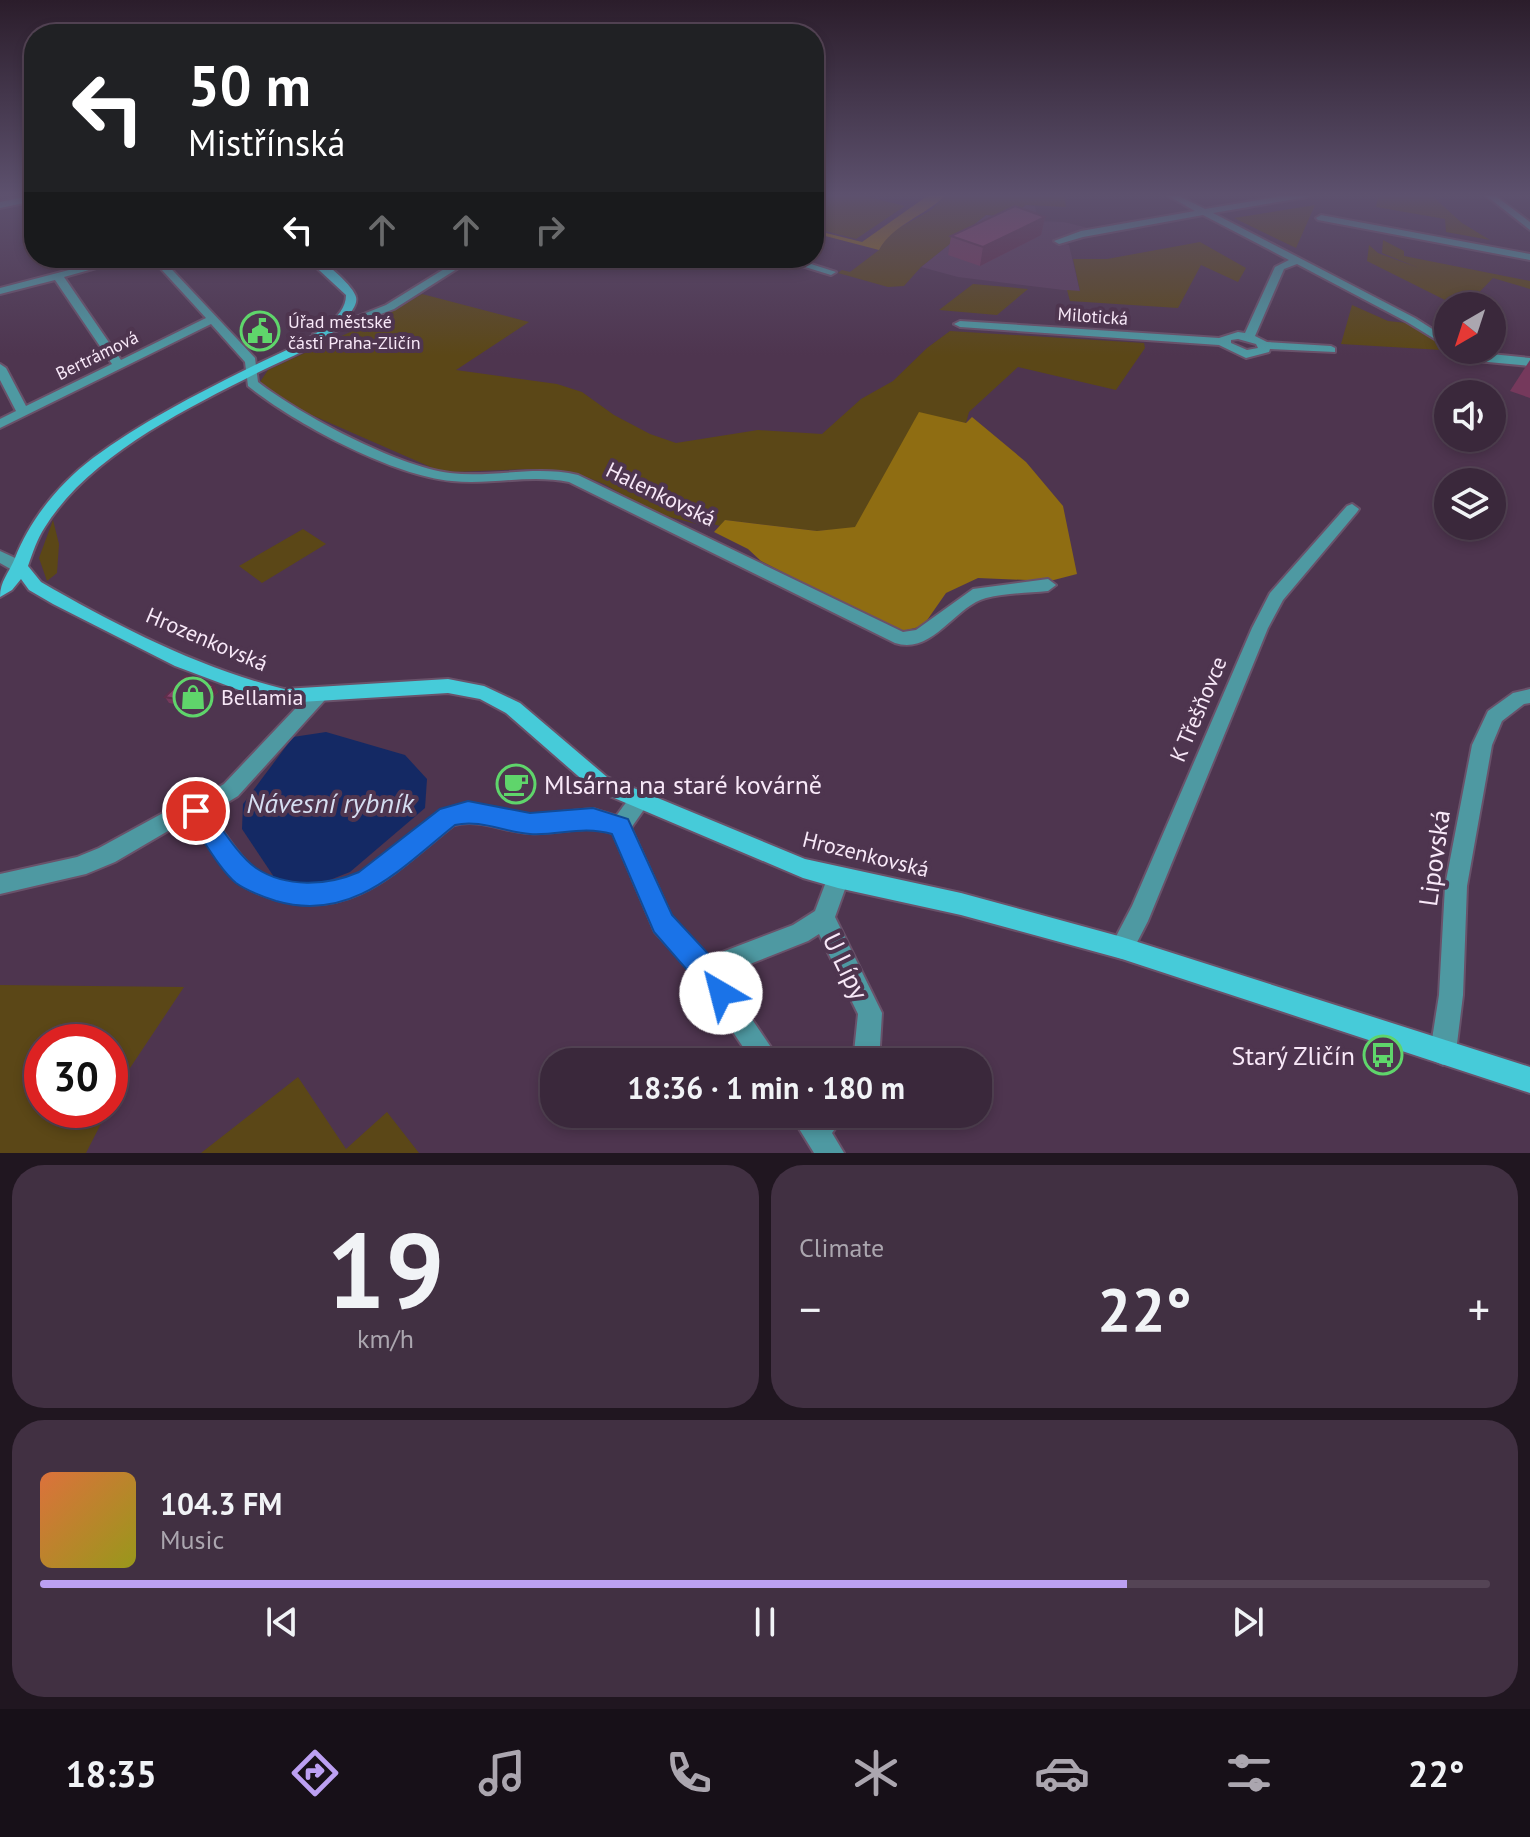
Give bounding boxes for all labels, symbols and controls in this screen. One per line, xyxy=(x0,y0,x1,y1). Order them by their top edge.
text: 50 m xyxy=(188,49,311,121)
icon: left xyxy=(56,56,160,160)
text: Mistřínská xyxy=(188,119,345,166)
icon: left xyxy=(276,208,320,252)
icon: ahead xyxy=(360,208,404,252)
icon: ahead xyxy=(444,208,488,252)
icon: right xyxy=(528,208,572,252)
north arrow xyxy=(1434,292,1506,364)
map controls xyxy=(1434,292,1506,540)
street label: Milotická xyxy=(1057,302,1129,330)
public building icon: Úřad městské části Praha-Zličín xyxy=(239,310,281,352)
place label: Úřad městské části Praha-Zličín xyxy=(288,310,421,354)
street label: Bertrámová xyxy=(52,325,142,385)
button: sound xyxy=(1434,380,1506,452)
street label: Halenkovská xyxy=(602,455,720,533)
button: layers xyxy=(1434,468,1506,540)
street label: Hrozenkovská xyxy=(142,601,272,677)
street label: K Třešňovce xyxy=(1163,652,1233,766)
shop icon: Bellamia xyxy=(172,676,214,718)
place label: Bellamia xyxy=(221,683,303,711)
cafe icon: Mlsárna na staré kovárně xyxy=(495,763,537,805)
place label: Mlsárna na staré kovárně xyxy=(544,768,822,801)
pin xyxy=(162,777,230,845)
water label: Návesní rybník xyxy=(246,784,415,821)
icon: arrive xyxy=(174,789,218,833)
street label: Lipovská xyxy=(1411,808,1457,908)
street label: Hrozenkovská xyxy=(800,825,932,883)
street label: U Lípy xyxy=(816,927,876,1005)
position arrow xyxy=(679,951,763,1035)
speed limit sign: 30 xyxy=(24,1024,128,1128)
bus stop icon: Starý Zličín xyxy=(1362,1034,1404,1076)
place label: Starý Zličín xyxy=(1231,1039,1355,1072)
text: 18:36 · 1 min · 180 m xyxy=(627,1068,905,1107)
text: 19 xyxy=(327,1202,444,1337)
text: Climate xyxy=(799,1231,884,1264)
text: 22° xyxy=(1097,1270,1192,1348)
text: − xyxy=(799,1280,821,1337)
text: + xyxy=(1468,1280,1490,1337)
text: km/h xyxy=(357,1322,414,1355)
text: 104.3 FM xyxy=(160,1484,282,1523)
text: Music xyxy=(160,1523,224,1556)
icon: previous xyxy=(260,1600,304,1644)
icon: pause xyxy=(743,1600,787,1644)
icon: next xyxy=(1226,1600,1270,1644)
icon: directions xyxy=(287,1745,343,1801)
icon: music xyxy=(474,1745,530,1801)
icon: phone xyxy=(661,1745,717,1801)
icon: climate xyxy=(848,1745,904,1801)
icon: car xyxy=(1034,1745,1090,1801)
icon: filters xyxy=(1221,1745,1277,1801)
text: 18:35 xyxy=(65,1750,157,1797)
text: 22° xyxy=(1408,1750,1465,1797)

